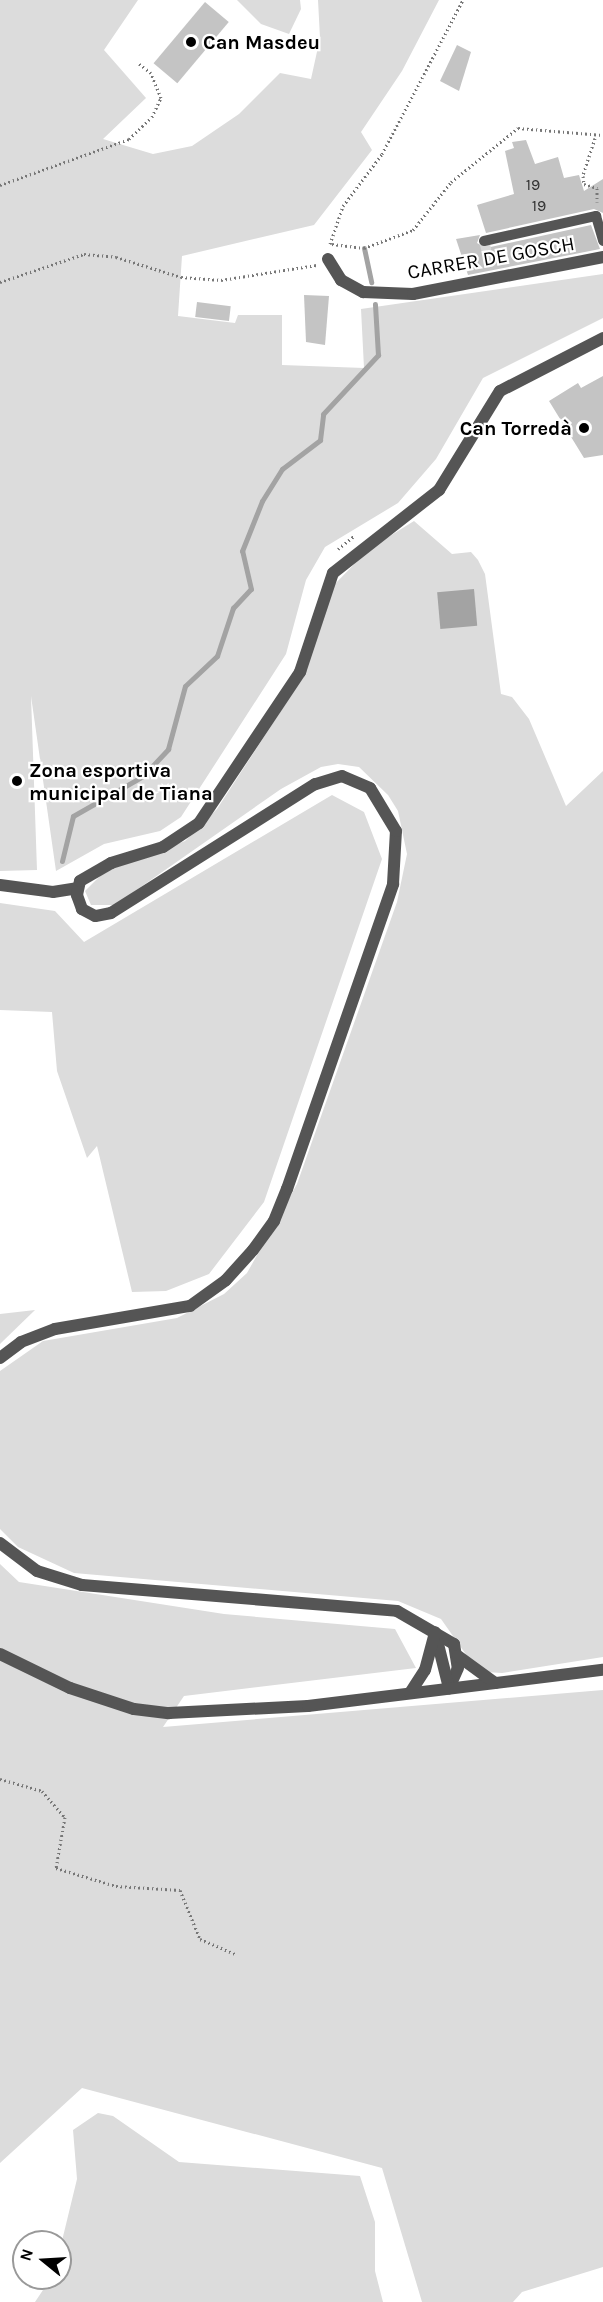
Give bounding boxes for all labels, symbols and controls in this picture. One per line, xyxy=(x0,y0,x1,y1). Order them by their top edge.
place label: Can Masdeu xyxy=(203,30,320,54)
marker: Can Masdeu xyxy=(184,35,198,49)
house number: 19 xyxy=(526,175,540,195)
house number: 19 xyxy=(532,196,546,216)
street label: CARRER DE GOSCH xyxy=(406,231,576,285)
place label: Can Torredà xyxy=(460,416,572,440)
marker: Can Torredà xyxy=(577,421,591,435)
place label: Zona esportiva municipal de Tiana xyxy=(29,758,213,805)
marker: Zona esportiva municipal de Tiana xyxy=(10,774,24,788)
north arrow xyxy=(12,2230,72,2290)
text: N xyxy=(15,2247,37,2263)

